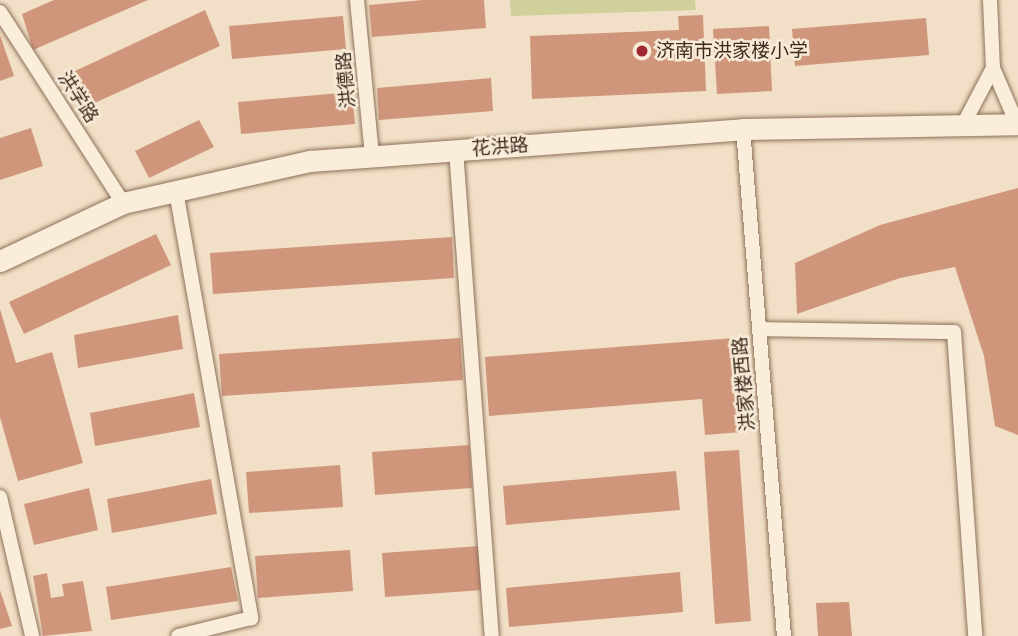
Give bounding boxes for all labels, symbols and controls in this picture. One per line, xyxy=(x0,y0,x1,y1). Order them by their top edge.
place label: 济南市洪家楼小学 xyxy=(656,40,808,62)
marker: 济南市洪家楼小学 xyxy=(634,43,650,59)
street label: 洪德路 xyxy=(332,51,360,109)
street label: 洪学路 xyxy=(53,67,103,127)
street label: 花洪路 xyxy=(471,134,529,160)
street label: 洪家楼西路 xyxy=(729,336,759,432)

